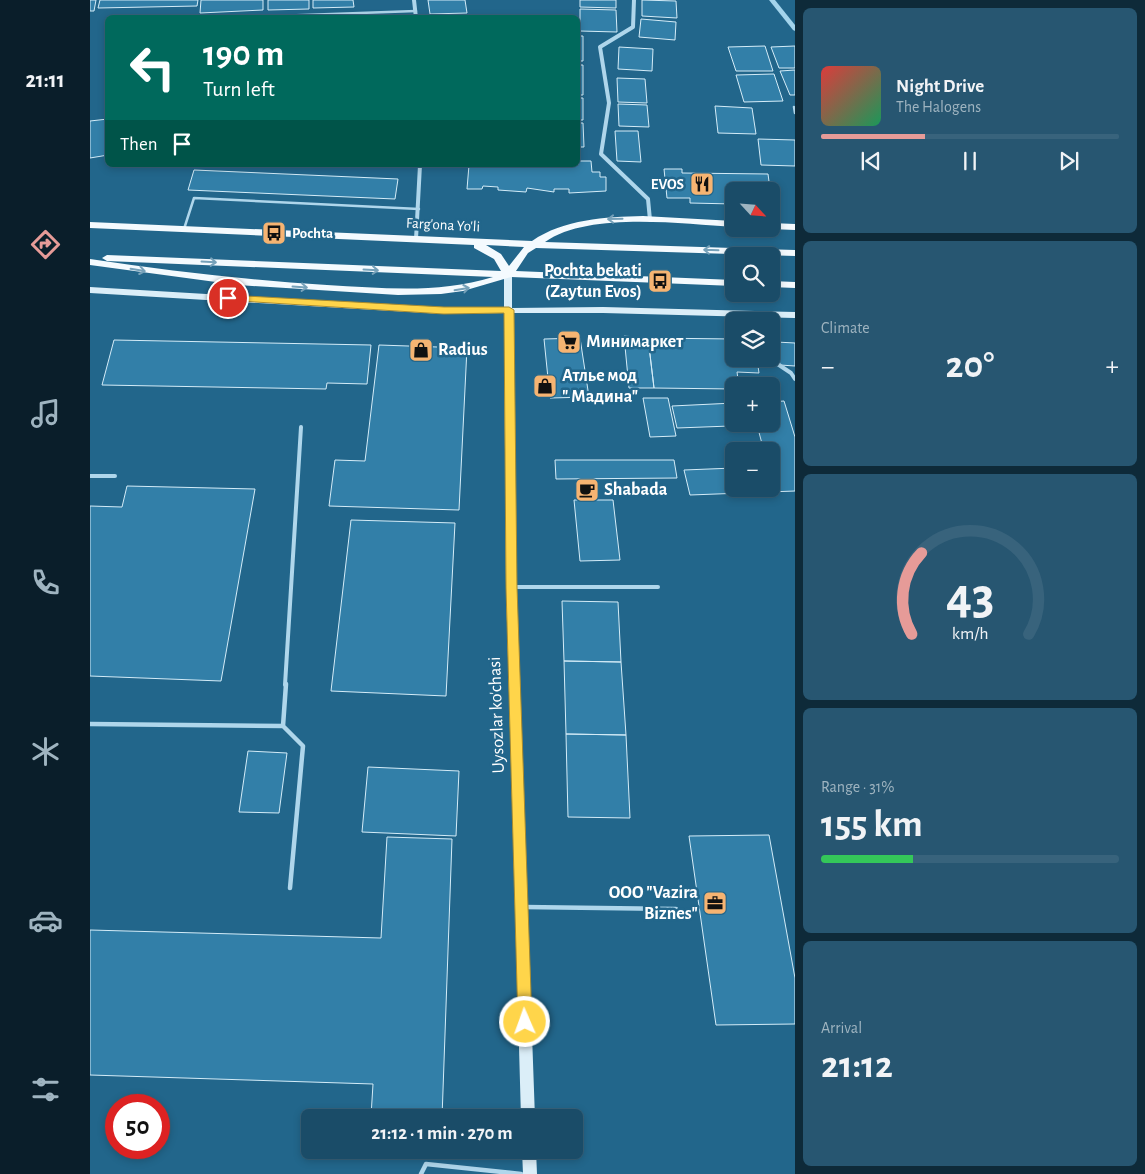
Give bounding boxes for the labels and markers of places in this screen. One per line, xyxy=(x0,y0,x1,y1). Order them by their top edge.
restaurant icon: EVOS xyxy=(689,171,715,197)
place label: EVOS xyxy=(651,177,684,192)
bus stop icon: Pochta xyxy=(261,220,287,246)
place label: Pochta xyxy=(292,226,333,241)
place label: Pochta bekati (Zaytun Evos) xyxy=(544,262,642,301)
bus stop icon: Pochta bekati (Zaytun Evos) xyxy=(647,268,673,294)
pin xyxy=(207,277,249,319)
supermarket icon: Минимаркет xyxy=(556,329,582,355)
place label: Минимаркет xyxy=(586,333,684,351)
shop icon: Radius xyxy=(408,337,434,363)
place label: Radius xyxy=(438,341,488,359)
place label: Атлье мод " Мадина" xyxy=(562,367,638,406)
shop icon: Атлье мод " Мадина" xyxy=(532,373,558,399)
cafe icon: Shabada xyxy=(574,477,600,503)
place label: Shabada xyxy=(604,481,668,499)
place label: OOO "Vazira Biznes" xyxy=(609,884,698,923)
office icon: OOO "Vazira Biznes" xyxy=(702,890,728,916)

